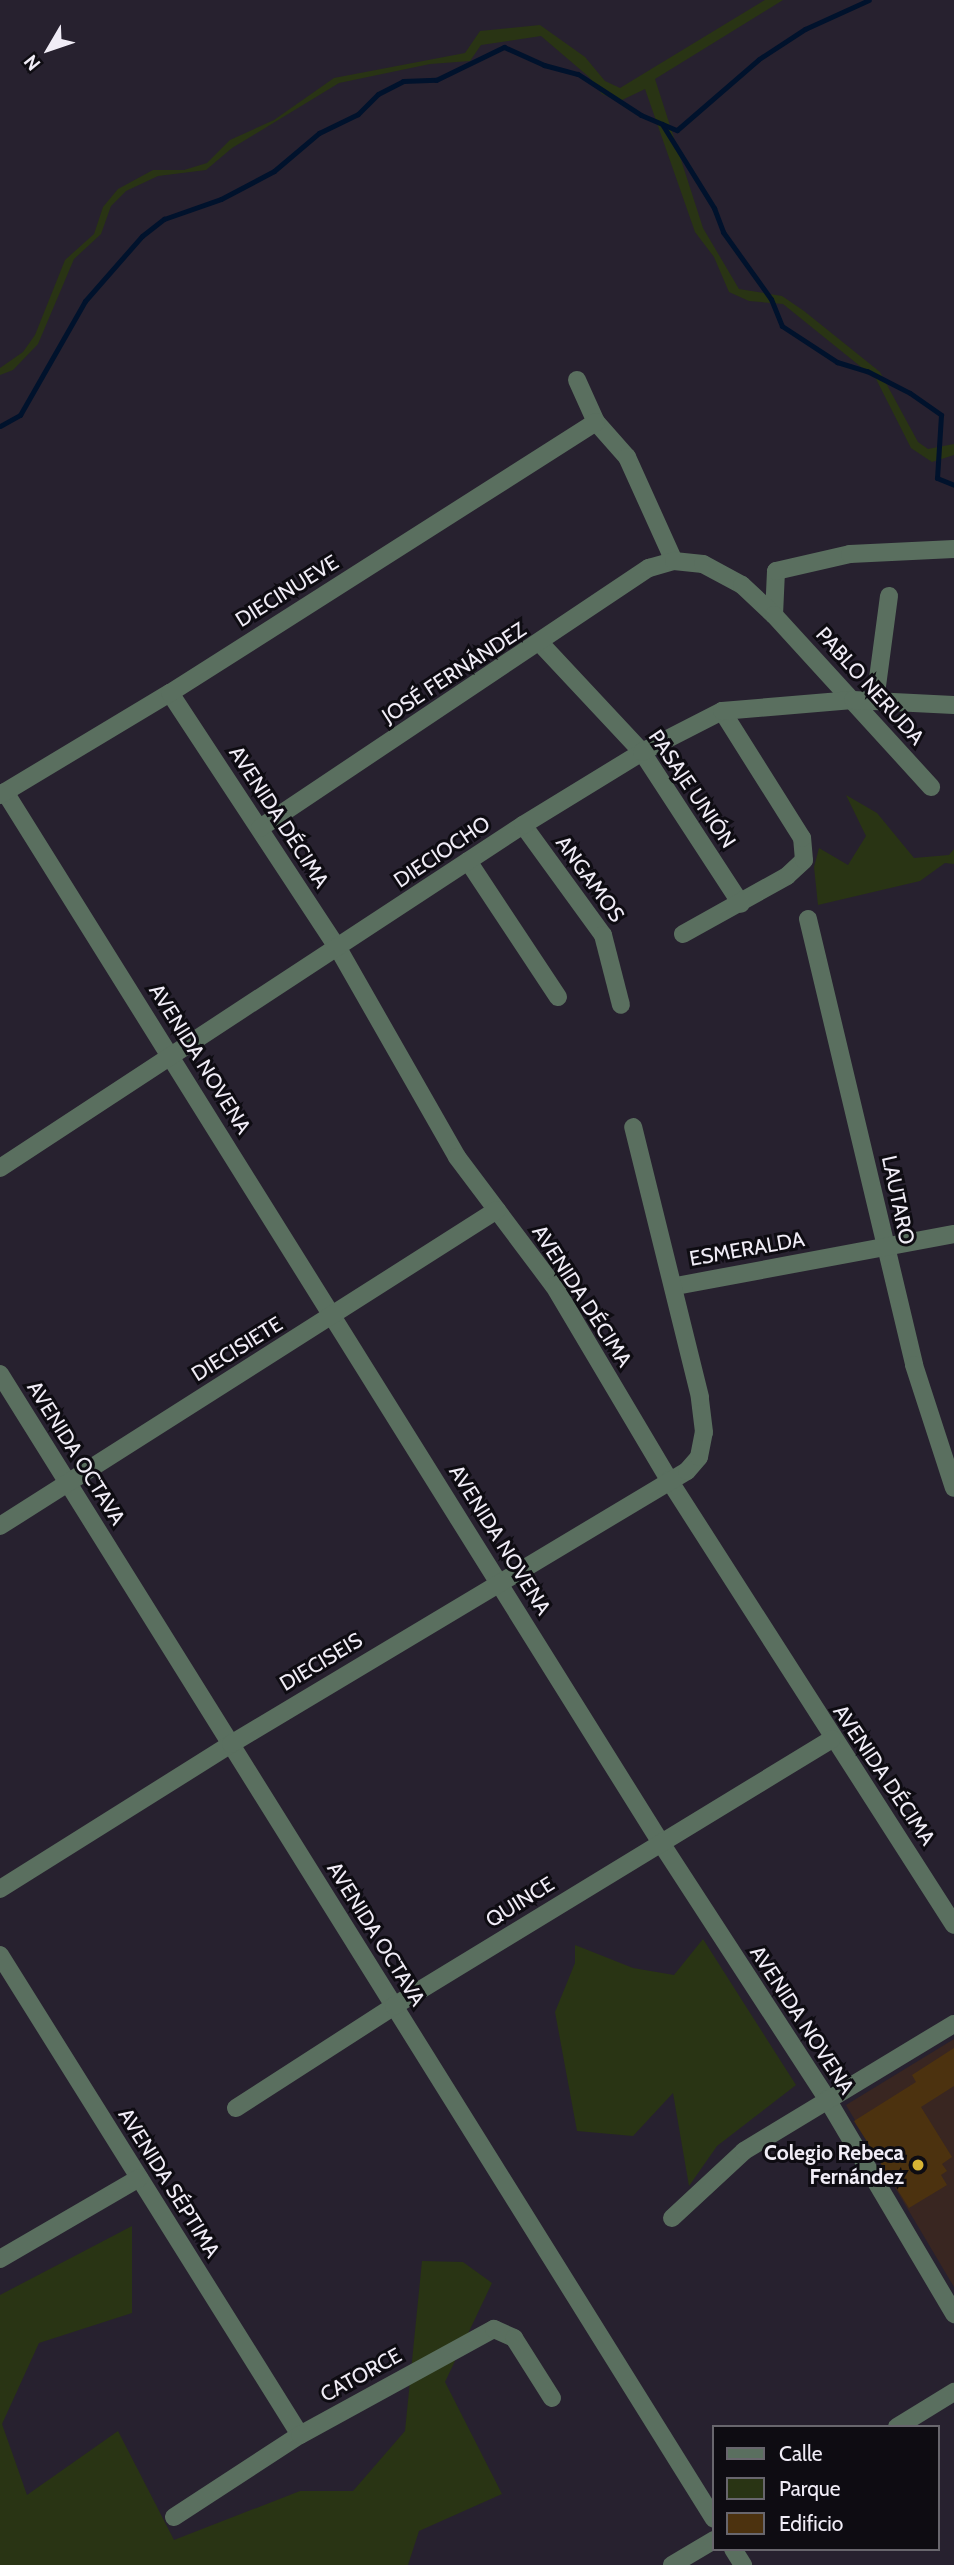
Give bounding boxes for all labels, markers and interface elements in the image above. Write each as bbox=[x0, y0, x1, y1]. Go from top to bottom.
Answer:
north arrow bbox=[14, 14, 84, 84]
text: N bbox=[19, 50, 45, 75]
street label: DIECINUEVE bbox=[231, 549, 343, 633]
street label: JOSÉ FERNÁNDEZ bbox=[377, 617, 531, 729]
street label: PABLO NERUDA bbox=[811, 622, 929, 750]
street label: PASAJE UNIÓN bbox=[643, 725, 741, 853]
street label: AVENIDA DÉCIMA bbox=[224, 741, 334, 893]
street label: DIECIOCHO bbox=[389, 811, 495, 893]
street label: ANGAMOS bbox=[550, 831, 630, 927]
street label: AVENIDA NOVENA bbox=[144, 979, 256, 1139]
street label: LAUTARO bbox=[876, 1153, 920, 1247]
street label: AVENIDA DÉCIMA bbox=[527, 1220, 637, 1372]
street label: ESMERALDA bbox=[687, 1226, 807, 1272]
street label: DIECISIETE bbox=[187, 1311, 287, 1387]
street label: AVENIDA OCTAVA bbox=[22, 1376, 130, 1530]
street label: AVENIDA NOVENA bbox=[444, 1460, 556, 1620]
street label: DIECISEIS bbox=[275, 1628, 367, 1696]
street label: AVENIDA DÉCIMA bbox=[828, 1700, 940, 1850]
street label: AVENIDA OCTAVA bbox=[322, 1857, 430, 2011]
street label: QUINCE bbox=[481, 1871, 559, 1933]
street label: AVENIDA NOVENA bbox=[745, 1941, 859, 2099]
street label: AVENIDA SÉPTIMA bbox=[113, 2104, 225, 2262]
place label: Colegio Rebeca Fernández bbox=[764, 2140, 904, 2190]
marker: Colegio Rebeca Fernández bbox=[910, 2157, 926, 2173]
street label: CATORCE bbox=[316, 2342, 406, 2408]
legend bbox=[712, 2425, 940, 2551]
text: Calle bbox=[779, 2441, 823, 2466]
text: Parque bbox=[779, 2476, 841, 2501]
text: Edificio bbox=[779, 2511, 843, 2536]

